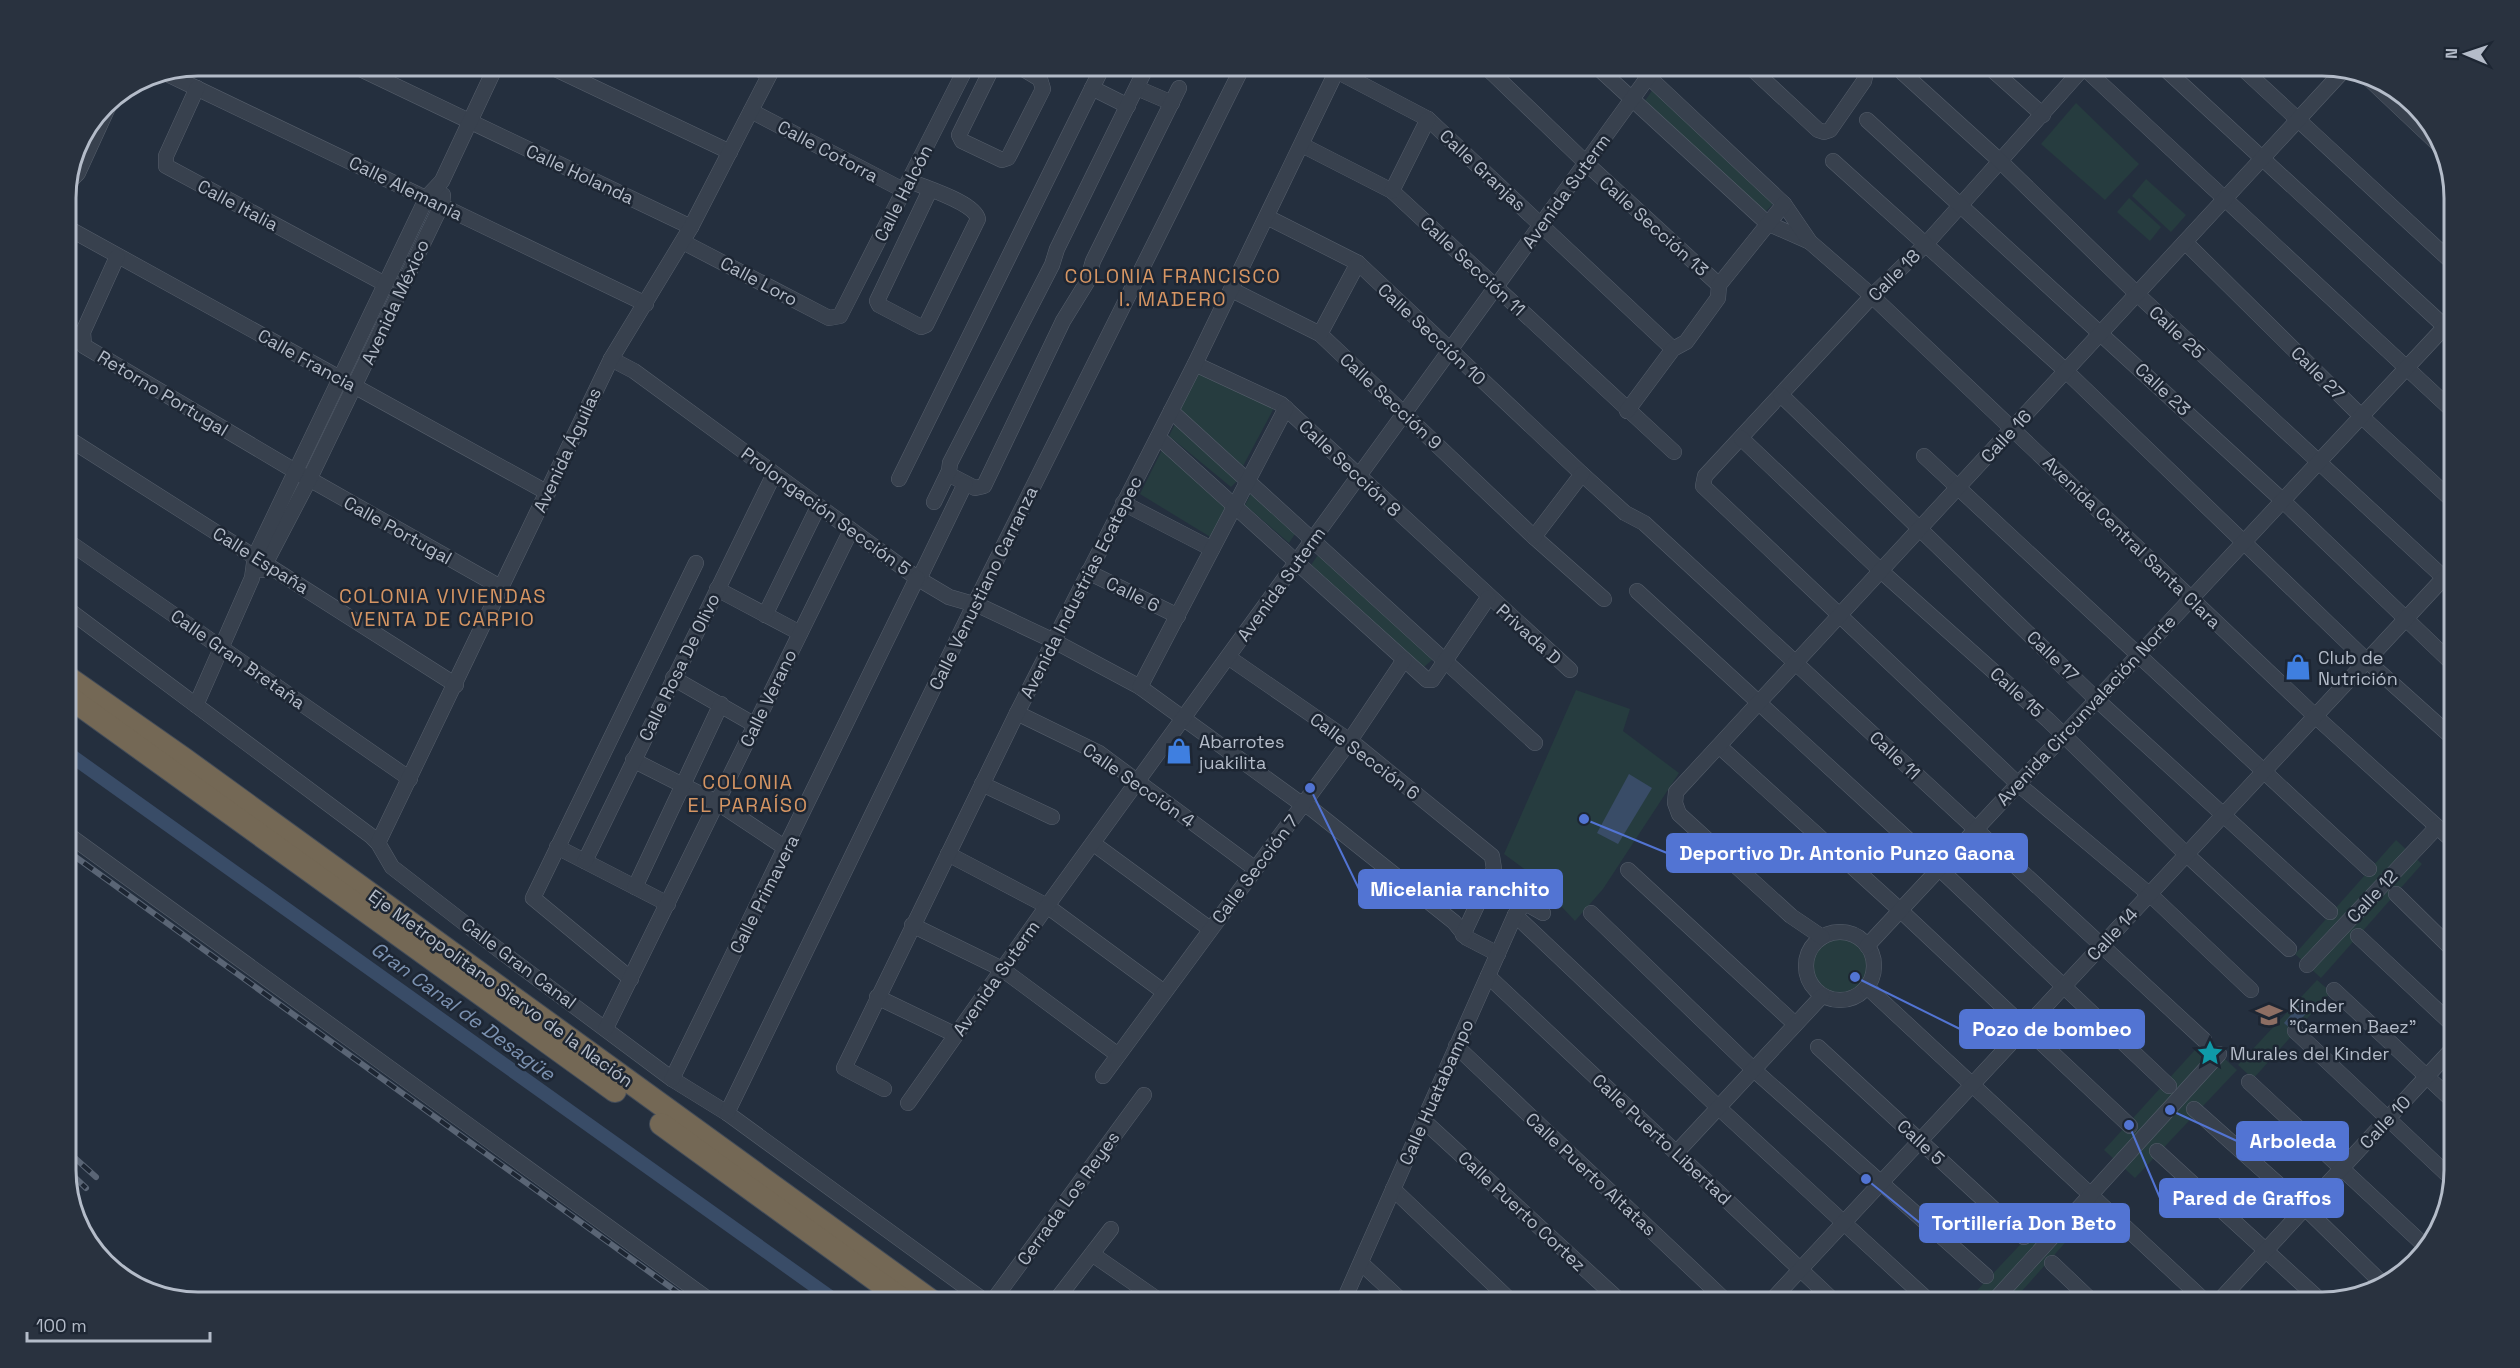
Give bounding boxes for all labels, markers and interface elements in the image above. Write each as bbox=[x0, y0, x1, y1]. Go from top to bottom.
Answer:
north arrow bbox=[2436, 24, 2496, 84]
text: N bbox=[2441, 48, 2462, 59]
street label: Calle Cotorra bbox=[774, 115, 882, 187]
street label: Calle Granjas bbox=[1435, 124, 1531, 216]
street label: Avenida Suterm bbox=[1517, 129, 1615, 253]
street label: Calle Holanda bbox=[522, 139, 638, 209]
street label: Calle Halcón bbox=[869, 141, 937, 245]
street label: Calle Alemania bbox=[345, 151, 467, 225]
street label: Calle Sección 13 bbox=[1595, 171, 1713, 281]
street label: Calle Italia bbox=[194, 174, 282, 236]
street label: Calle Sección 11 bbox=[1416, 211, 1530, 321]
street label: Avenida México bbox=[356, 236, 434, 368]
street label: Calle 18 bbox=[1863, 244, 1925, 306]
street label: Calle Loro bbox=[716, 251, 802, 311]
district label: COLONIA FRANCISCO I. MADERO bbox=[1065, 263, 1281, 312]
street label: Calle Sección 10 bbox=[1373, 278, 1491, 390]
street label: Calle 25 bbox=[2144, 301, 2210, 363]
street label: Calle Francia bbox=[254, 323, 360, 397]
street label: Calle 27 bbox=[2286, 341, 2350, 405]
street label: Retorno Portugal bbox=[93, 345, 233, 441]
street label: Calle Sección 9 bbox=[1335, 348, 1447, 454]
street label: Calle 23 bbox=[2130, 358, 2196, 420]
street label: Avenida Águilas bbox=[528, 384, 606, 516]
street label: Calle 16 bbox=[1976, 405, 2036, 467]
street label: Calle Sección 8 bbox=[1294, 415, 1406, 521]
street label: Prolongación Sección 5 bbox=[737, 442, 915, 580]
street label: Avenida Central Santa Clara bbox=[2038, 451, 2226, 633]
street label: Avenida Industrias Ecatepec bbox=[1015, 472, 1147, 702]
street label: Calle Venustiano Carranza bbox=[924, 482, 1042, 694]
street label: Calle Portugal bbox=[340, 491, 456, 569]
street label: Calle España bbox=[209, 521, 313, 599]
street label: Avenida Suterm bbox=[1232, 522, 1330, 646]
street label: Calle 6 bbox=[1102, 571, 1164, 617]
district label: COLONIA VIVIENDAS VENTA DE CARPIO bbox=[339, 583, 547, 632]
street label: Calle Rosa De Olivo bbox=[633, 589, 725, 745]
street label: Privada D bbox=[1492, 599, 1566, 669]
street label: Calle Gran Bretaña bbox=[166, 604, 310, 714]
street label: Avenida Circunvalación Norte bbox=[1991, 610, 2181, 810]
street label: Calle 17 bbox=[2022, 626, 2084, 686]
street label: Calle Verano bbox=[734, 645, 802, 751]
place label: Club de Nutrición bbox=[2318, 646, 2398, 690]
shop icon: Club de Nutrición bbox=[2283, 652, 2313, 682]
street label: Calle 15 bbox=[1985, 662, 2049, 722]
street label: Calle Sección 6 bbox=[1306, 707, 1424, 805]
street label: Calle 11 bbox=[1865, 726, 1925, 784]
place label: Abarrotes juakilita bbox=[1198, 730, 1284, 774]
shop icon: Abarrotes juakilita bbox=[1164, 736, 1194, 766]
street label: Calle Sección 4 bbox=[1078, 738, 1200, 832]
district label: COLONIA EL PARAÍSO bbox=[687, 769, 809, 818]
street label: Calle Sección 7 bbox=[1207, 810, 1303, 928]
street label: Calle Primavera bbox=[724, 831, 804, 957]
callout: Deportivo Dr. Antonio Punzo Gaona bbox=[1667, 834, 2027, 872]
text: Deportivo Dr. Antonio Punzo Gaona bbox=[1679, 840, 2015, 866]
street label: Calle 12 bbox=[2342, 865, 2402, 927]
callout: Micelania ranchito bbox=[1359, 870, 1562, 908]
text: Micelania ranchito bbox=[1370, 876, 1550, 902]
street label: Eje Metropolitano Siervo de la Nación bbox=[364, 884, 638, 1092]
street label: Calle 14 bbox=[2081, 902, 2143, 966]
street label: Calle Gran Canal bbox=[457, 912, 581, 1014]
street label: Avenida Suterm bbox=[948, 916, 1044, 1040]
water label: Gran Canal de Desagüe bbox=[366, 936, 561, 1087]
place label: Kinder "Carmen Baez" bbox=[2289, 994, 2416, 1038]
school or university icon: Kinder "Carmen Baez" bbox=[2254, 1000, 2284, 1030]
callout: Pozo de bombeo bbox=[1960, 1010, 2144, 1048]
street label: Calle Huatabampo bbox=[1393, 1015, 1479, 1169]
text: Pozo de bombeo bbox=[1972, 1016, 2132, 1042]
place icon: Murales del Kinder bbox=[2195, 1038, 2225, 1068]
place label: Murales del Kinder bbox=[2230, 1042, 2390, 1065]
street label: Calle Puerto Libertad bbox=[1588, 1068, 1736, 1210]
street label: Calle 10 bbox=[2354, 1090, 2416, 1154]
street label: Calle Puerto Altatas bbox=[1521, 1107, 1661, 1241]
street label: Calle 5 bbox=[1892, 1114, 1950, 1170]
callout: Arboleda bbox=[2237, 1122, 2348, 1160]
street label: Cerrada Los Reyes bbox=[1012, 1126, 1124, 1270]
text: Arboleda bbox=[2250, 1128, 2337, 1154]
street label: Calle Puerto Cortez bbox=[1453, 1146, 1591, 1276]
callout: Pared de Graffos bbox=[2160, 1179, 2343, 1217]
text: Pared de Graffos bbox=[2172, 1185, 2332, 1211]
callout: Tortillería Don Beto bbox=[1920, 1204, 2129, 1242]
text: Tortillería Don Beto bbox=[1932, 1210, 2117, 1236]
scale bar bbox=[27, 1305, 210, 1343]
text: 100 m bbox=[36, 1314, 87, 1337]

